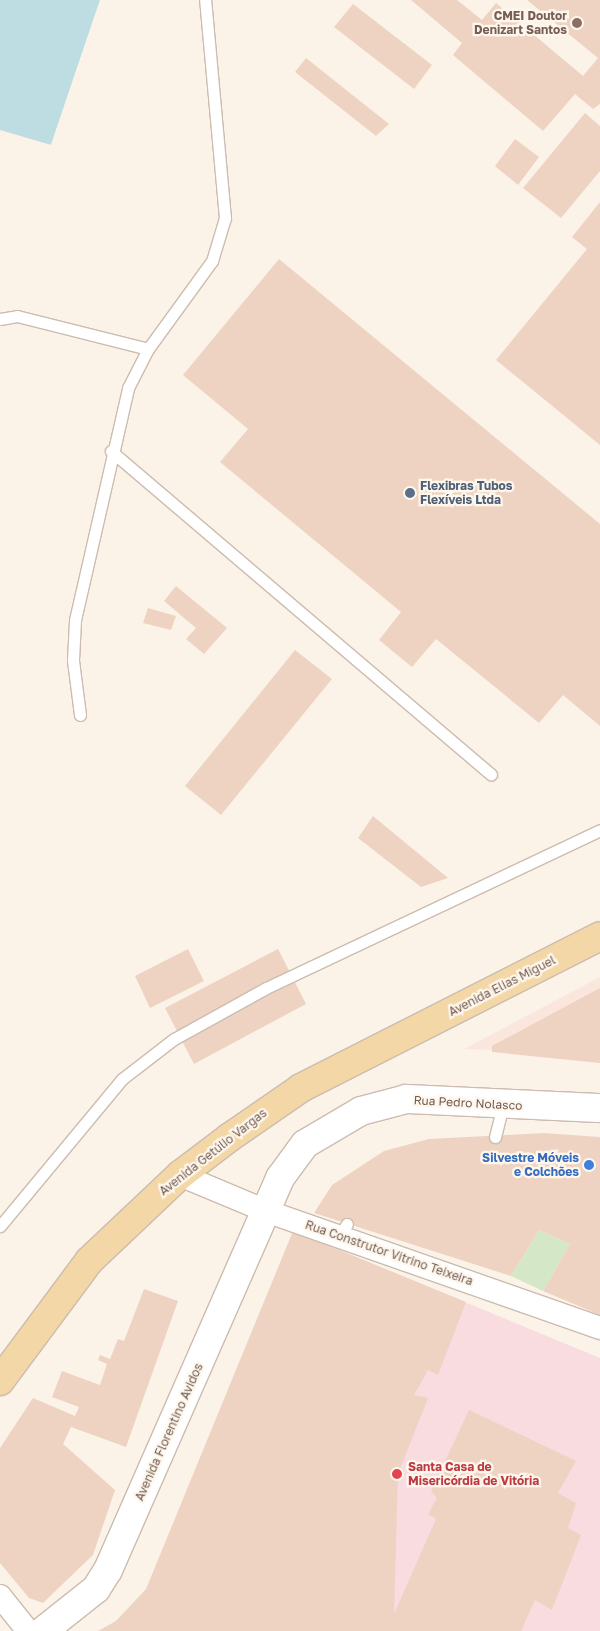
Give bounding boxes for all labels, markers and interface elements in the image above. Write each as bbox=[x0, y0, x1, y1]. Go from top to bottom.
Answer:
place label: CMEI Doutor Denizart Santos bbox=[474, 9, 567, 37]
marker: CMEI Doutor Denizart Santos bbox=[571, 17, 583, 29]
place label: Flexibras Tubos Flexíveis Ltda bbox=[420, 479, 513, 507]
marker: Flexibras Tubos Flexíveis Ltda bbox=[404, 487, 416, 499]
street label: Avenida Elias Miguel bbox=[446, 953, 558, 1019]
street label: Rua Pedro Nolasco bbox=[413, 1093, 523, 1113]
street label: Avenida Getúlio Vargas bbox=[156, 1106, 270, 1198]
place label: Silvestre Móveis e Colchões bbox=[482, 1151, 579, 1179]
marker: Silvestre Móveis e Colchões bbox=[583, 1159, 595, 1171]
street label: Rua Construtor Vitrino Teixeira bbox=[303, 1217, 475, 1289]
street label: Avenida Florentino Avidos bbox=[132, 1361, 206, 1503]
place label: Santa Casa de Misericórdia de Vitória bbox=[408, 1460, 539, 1488]
marker: Santa Casa de Misericórdia de Vitória bbox=[390, 1467, 404, 1481]

